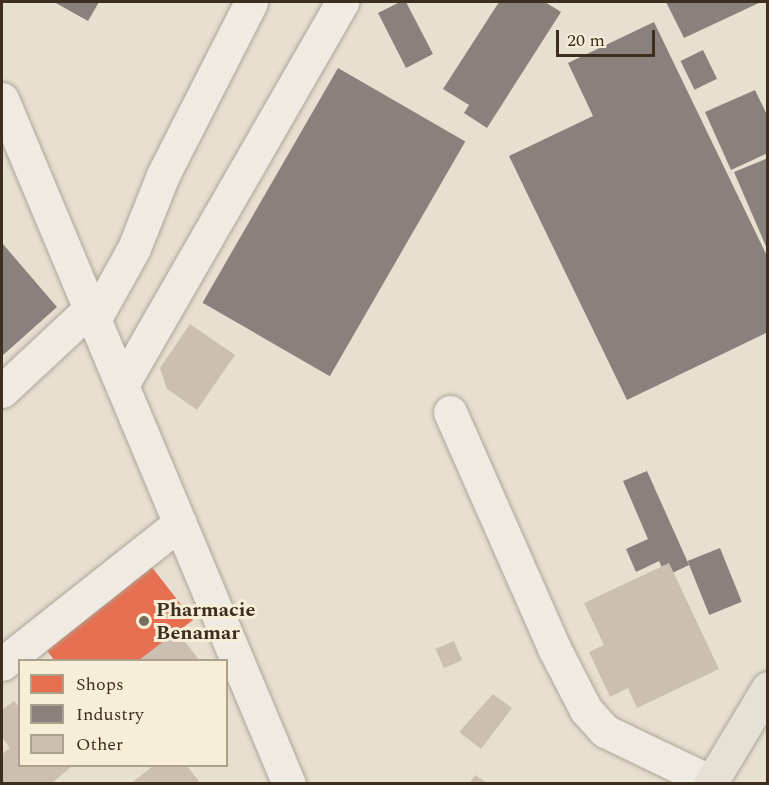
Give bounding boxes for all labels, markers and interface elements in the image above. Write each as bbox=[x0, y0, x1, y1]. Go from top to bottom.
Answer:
scale bar bbox=[559, 18, 658, 56]
text: 20 m bbox=[567, 27, 605, 54]
place label: Pharmacie Benamar bbox=[156, 598, 255, 645]
marker: Pharmacie Benamar bbox=[137, 614, 151, 628]
legend bbox=[18, 659, 228, 767]
text: Shops bbox=[76, 671, 124, 698]
text: Industry bbox=[76, 701, 144, 728]
text: Other bbox=[76, 731, 123, 758]

